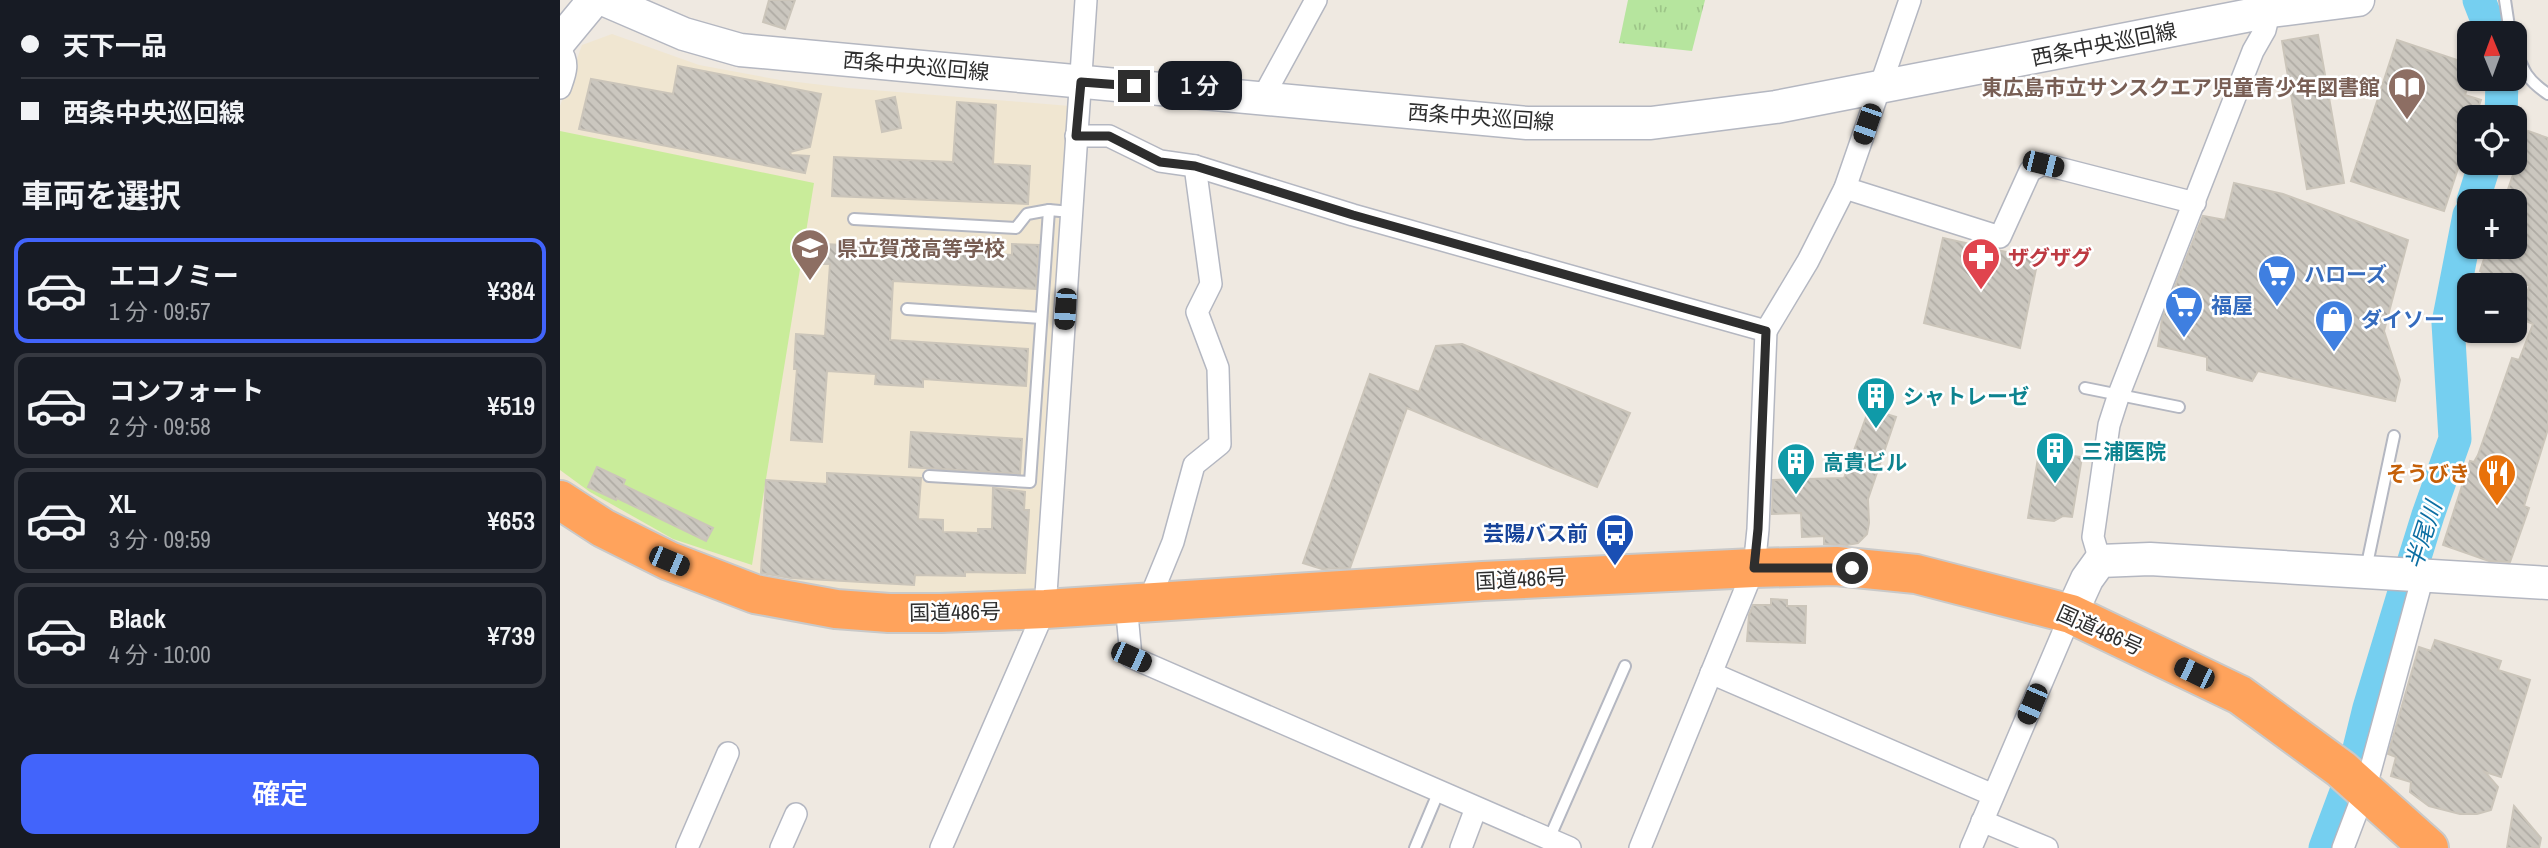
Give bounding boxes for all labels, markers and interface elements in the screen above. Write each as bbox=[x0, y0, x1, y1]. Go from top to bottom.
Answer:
street label: 西条中央巡回線 bbox=[2029, 16, 2179, 72]
north arrow bbox=[2457, 21, 2527, 91]
map controls bbox=[2457, 21, 2527, 343]
text: 天下一品 bbox=[63, 28, 167, 63]
street label: 西条中央巡回線 bbox=[842, 45, 990, 87]
callout: 1 分 bbox=[1158, 62, 1242, 110]
library icon: 東広島市立サンスクエア児童青少年図書館 bbox=[2386, 66, 2428, 121]
route end bbox=[1118, 70, 1150, 102]
text: 1 分 bbox=[1181, 70, 1219, 101]
place label: 東広島市立サンスクエア児童青少年図書館 bbox=[1981, 73, 2380, 102]
text: 西条中央巡回線 bbox=[63, 95, 245, 130]
street label: 西条中央巡回線 bbox=[1407, 97, 1555, 137]
car bbox=[1851, 101, 1884, 147]
button: locate bbox=[2457, 105, 2527, 175]
car bbox=[2021, 149, 2066, 179]
text: 車両を選択 bbox=[21, 174, 181, 217]
button: + bbox=[2457, 189, 2527, 259]
school or university icon: 県立賀茂高等学校 bbox=[789, 227, 831, 282]
place label: 県立賀茂高等学校 bbox=[837, 234, 1005, 263]
pharmacy icon: ザグザグ bbox=[1960, 236, 2002, 291]
place label: ザグザグ bbox=[2008, 243, 2092, 272]
supermarket icon: ハローズ bbox=[2256, 253, 2298, 308]
text: エコノミー bbox=[109, 258, 239, 293]
icon: car bbox=[25, 259, 88, 322]
place label: ハローズ bbox=[2304, 260, 2387, 289]
text: ¥384 bbox=[488, 273, 535, 308]
button: − bbox=[2457, 273, 2527, 343]
supermarket icon: 福屋 bbox=[2163, 284, 2205, 339]
car bbox=[1054, 287, 1077, 331]
place label: 福屋 bbox=[2211, 291, 2253, 320]
text: 1 分 · 09:57 bbox=[109, 296, 211, 327]
shop icon: ダイソー bbox=[2313, 298, 2355, 353]
place label: ダイソー bbox=[2361, 305, 2445, 334]
text: コンフォート bbox=[109, 373, 264, 408]
icon: car bbox=[25, 374, 88, 437]
building icon: シャトレーゼ bbox=[1855, 375, 1897, 430]
place label: シャトレーゼ bbox=[1903, 382, 2029, 411]
text: ¥519 bbox=[488, 388, 535, 423]
text: 2 分 · 09:58 bbox=[109, 411, 211, 442]
building icon: 三浦医院 bbox=[2034, 430, 2076, 485]
place label: 三浦医院 bbox=[2082, 437, 2166, 466]
building icon: 高貴ビル bbox=[1775, 441, 1817, 496]
place label: 高貴ビル bbox=[1823, 448, 1907, 477]
restaurant icon: そうびき bbox=[2476, 452, 2518, 507]
place label: そうびき bbox=[2386, 459, 2470, 488]
text: XL bbox=[109, 486, 136, 521]
icon: car bbox=[25, 489, 88, 552]
water label: 半尾川 bbox=[2398, 495, 2449, 573]
text: ¥653 bbox=[488, 503, 535, 538]
bus stop icon: 芸陽バス前 bbox=[1594, 512, 1636, 567]
place label: 芸陽バス前 bbox=[1483, 519, 1588, 548]
text: 3 分 · 09:59 bbox=[109, 524, 211, 555]
car bbox=[646, 543, 693, 579]
route start bbox=[1836, 552, 1868, 584]
street label: 国道486号 bbox=[1474, 562, 1568, 596]
street label: 国道486号 bbox=[909, 597, 1001, 627]
street label: 国道486号 bbox=[2052, 598, 2148, 662]
text: Black bbox=[109, 601, 166, 636]
icon: car bbox=[25, 604, 88, 667]
text: ¥739 bbox=[488, 618, 535, 653]
text: 4 分 · 10:00 bbox=[109, 639, 211, 670]
car bbox=[1108, 639, 1155, 675]
car bbox=[2171, 654, 2218, 692]
car bbox=[2015, 681, 2050, 727]
button: 確定 bbox=[21, 754, 539, 834]

